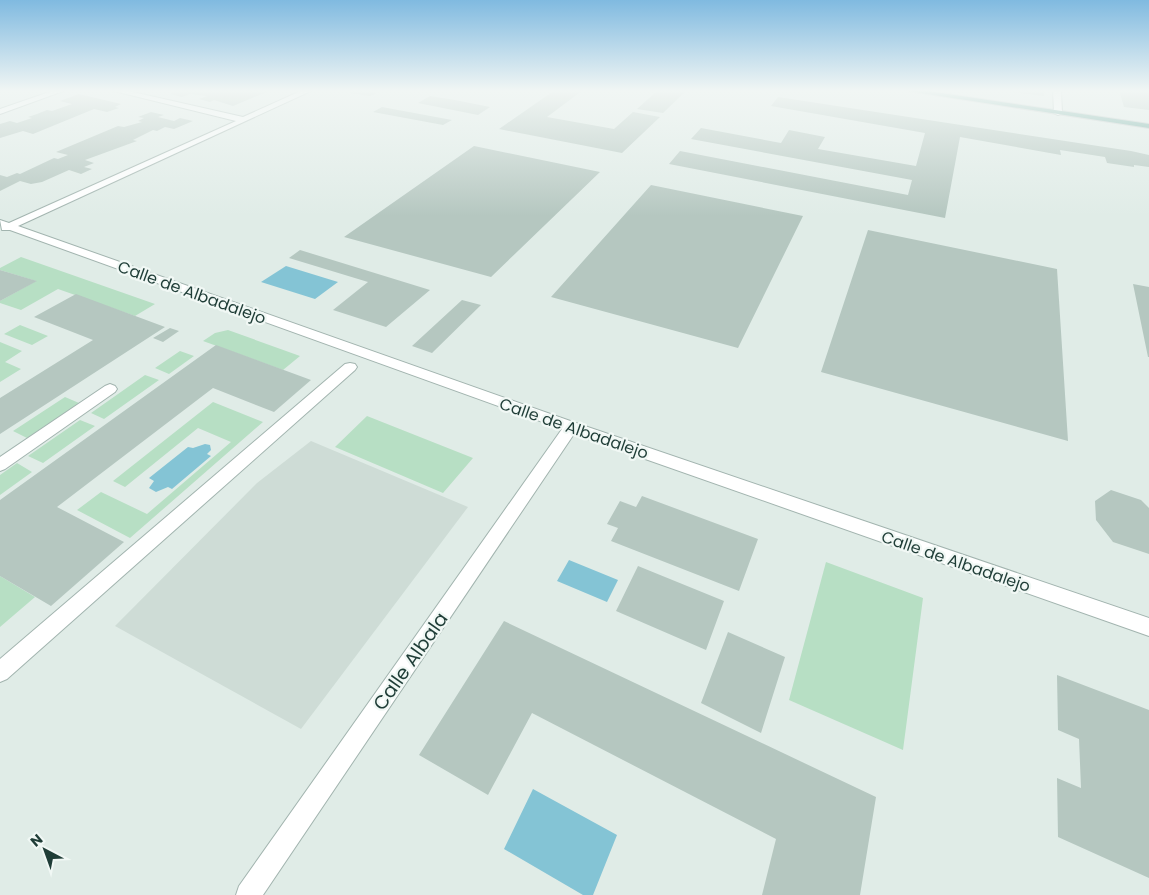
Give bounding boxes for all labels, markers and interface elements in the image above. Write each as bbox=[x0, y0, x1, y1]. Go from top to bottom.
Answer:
street label: Calle de Albadalejo bbox=[114, 255, 269, 330]
street label: Calle de Albadalejo bbox=[496, 392, 651, 465]
street label: Calle de Albadalejo bbox=[878, 525, 1033, 598]
street label: Calle Albala bbox=[367, 607, 454, 716]
north arrow bbox=[20, 825, 70, 875]
text: N bbox=[26, 829, 47, 851]

